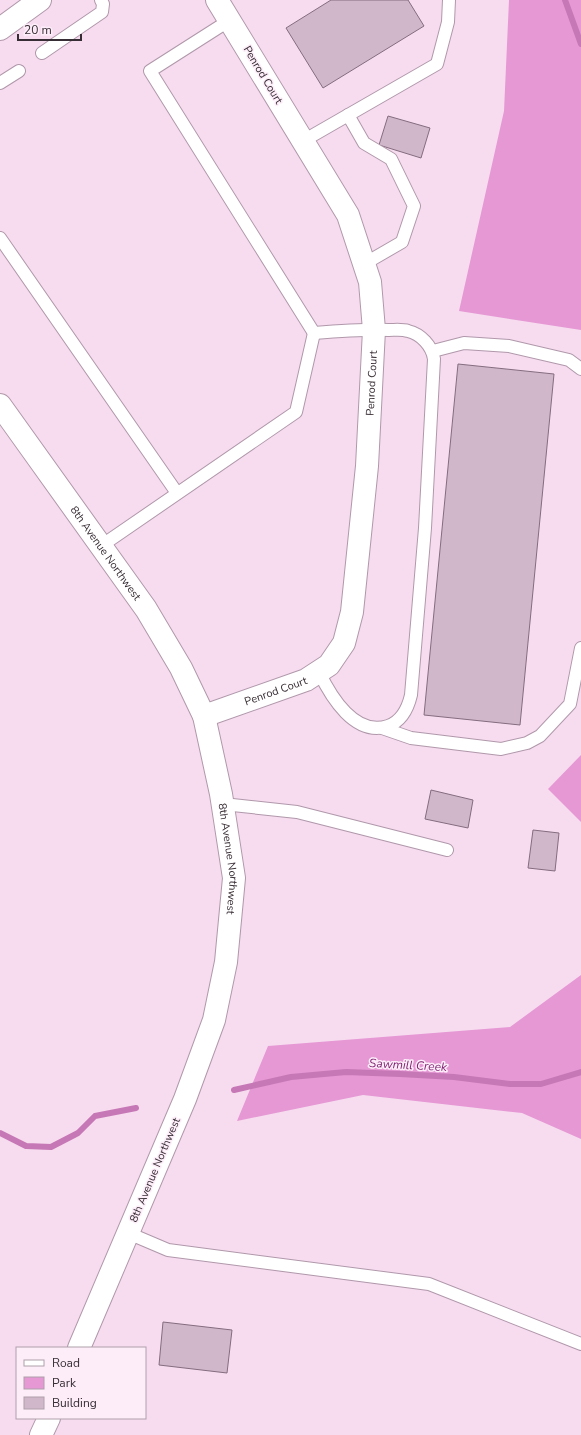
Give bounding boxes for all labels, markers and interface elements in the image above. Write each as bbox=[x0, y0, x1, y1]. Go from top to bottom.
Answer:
scale bar bbox=[18, 16, 81, 42]
text: 20 m bbox=[24, 22, 52, 38]
street label: Penrod Court bbox=[240, 43, 286, 107]
street label: Penrod Court bbox=[362, 350, 380, 416]
street label: 8th Avenue Northwest bbox=[67, 503, 145, 603]
street label: Penrod Court bbox=[242, 673, 309, 709]
street label: 8th Avenue Northwest bbox=[215, 802, 242, 915]
water label: Sawmill Creek bbox=[369, 1055, 448, 1075]
street label: 8th Avenue Northwest bbox=[126, 1115, 184, 1225]
legend bbox=[16, 1347, 146, 1419]
text: Road bbox=[52, 1355, 80, 1371]
text: Park bbox=[52, 1375, 77, 1391]
text: Building bbox=[52, 1395, 97, 1411]

